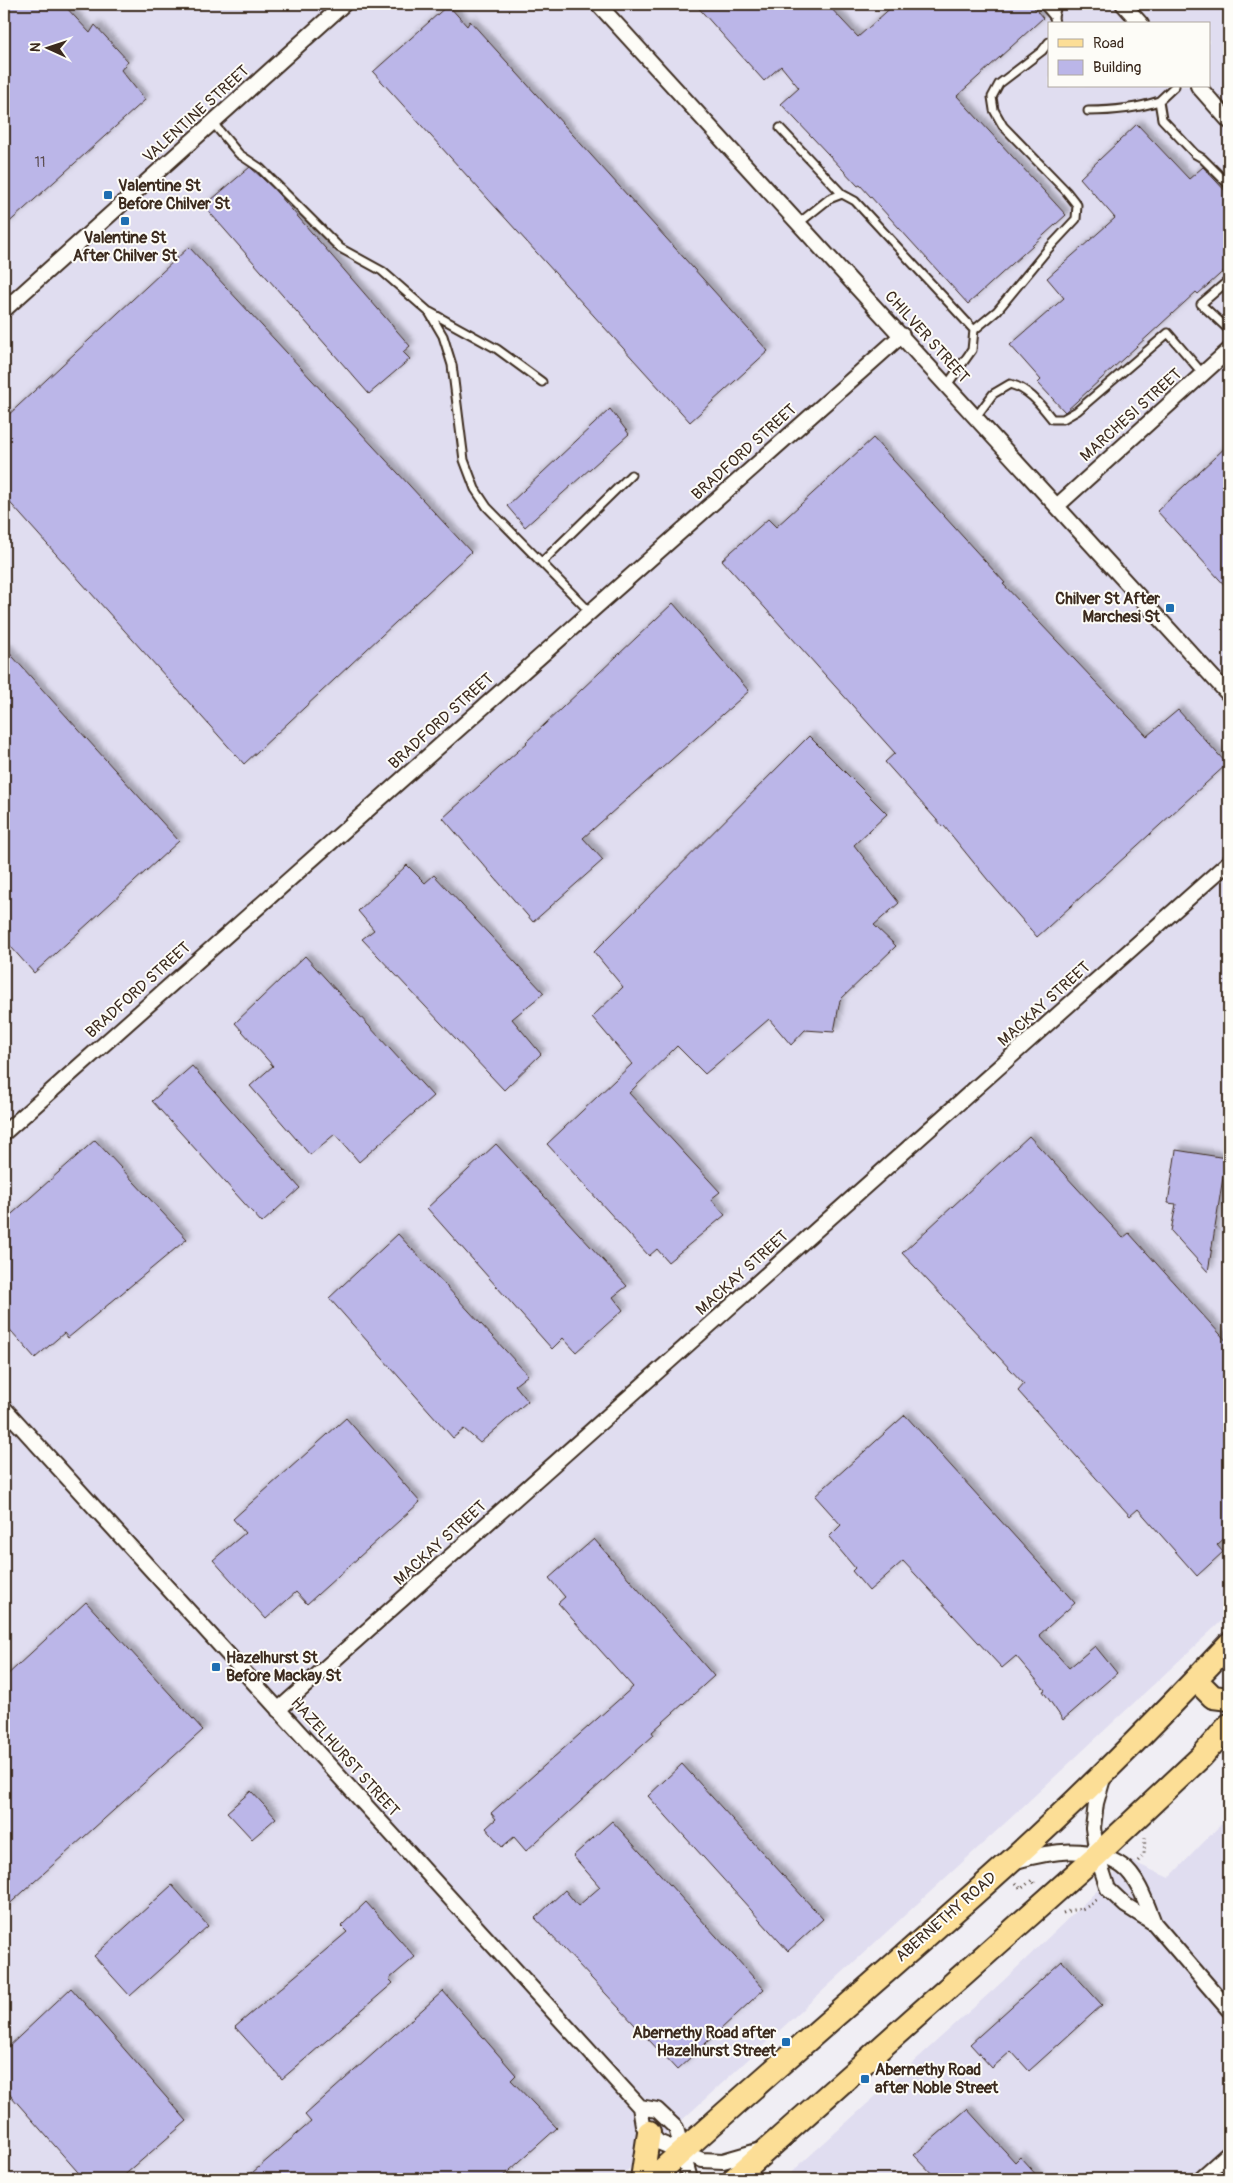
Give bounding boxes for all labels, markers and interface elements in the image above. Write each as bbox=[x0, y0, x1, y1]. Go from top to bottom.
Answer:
north arrow bbox=[22, 22, 72, 72]
legend bbox=[1048, 22, 1210, 88]
text: Road bbox=[1093, 34, 1124, 53]
text: N bbox=[27, 42, 44, 53]
text: Building bbox=[1093, 58, 1141, 77]
street label: VALENTINE STREET bbox=[139, 61, 253, 167]
house number: 11 bbox=[35, 154, 45, 171]
place label: Valentine St Before Chilver St bbox=[118, 176, 231, 214]
marker: Valentine St Before Chilver St bbox=[102, 189, 114, 201]
marker: Valentine St After Chilver St bbox=[119, 215, 131, 227]
place label: Valentine St After Chilver St bbox=[73, 228, 178, 266]
street label: CHILVER STREET bbox=[880, 287, 974, 387]
street label: MARCHESI STREET bbox=[1076, 364, 1186, 466]
street label: BRADFORD STREET bbox=[687, 400, 801, 504]
place label: Chilver St After Marchesi St bbox=[1055, 589, 1161, 627]
marker: Chilver St After Marchesi St bbox=[1164, 602, 1176, 614]
street label: BRADFORD STREET bbox=[384, 669, 498, 773]
street label: BRADFORD STREET bbox=[81, 938, 195, 1042]
street label: MACKAY STREET bbox=[994, 957, 1094, 1051]
street label: MACKAY STREET bbox=[692, 1226, 792, 1320]
street label: MACKAY STREET bbox=[390, 1496, 490, 1590]
place label: Hazelhurst St Before Mackay St bbox=[226, 1648, 342, 1686]
marker: Hazelhurst St Before Mackay St bbox=[210, 1661, 222, 1673]
street label: HAZELHURST STREET bbox=[286, 1693, 404, 1821]
street label: ABERNETHY ROAD bbox=[891, 1868, 1001, 1966]
place label: Abernethy Road after Hazelhurst Street bbox=[632, 2023, 777, 2061]
marker: Abernethy Road after Hazelhurst Street bbox=[780, 2036, 792, 2048]
place label: Abernethy Road after Noble Street bbox=[875, 2060, 999, 2098]
marker: Abernethy Road after Noble Street bbox=[859, 2073, 871, 2085]

